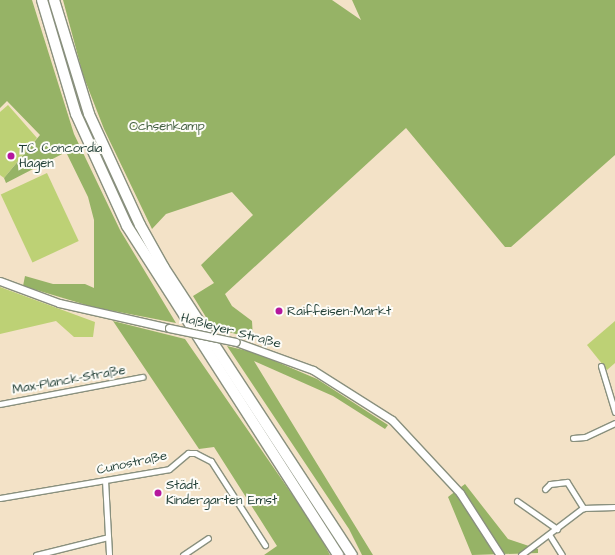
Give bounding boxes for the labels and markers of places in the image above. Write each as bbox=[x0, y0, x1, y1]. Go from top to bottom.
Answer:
place label: TC Concordia Hagen bbox=[19, 141, 102, 172]
marker: TC Concordia Hagen bbox=[6, 151, 16, 161]
place label: Raiffeisen-Markt bbox=[287, 303, 391, 319]
marker: Raiffeisen-Markt bbox=[274, 306, 284, 316]
place label: Städt. Kindergarten Emst bbox=[166, 478, 277, 509]
marker: Städt. Kindergarten Emst bbox=[153, 488, 163, 498]

